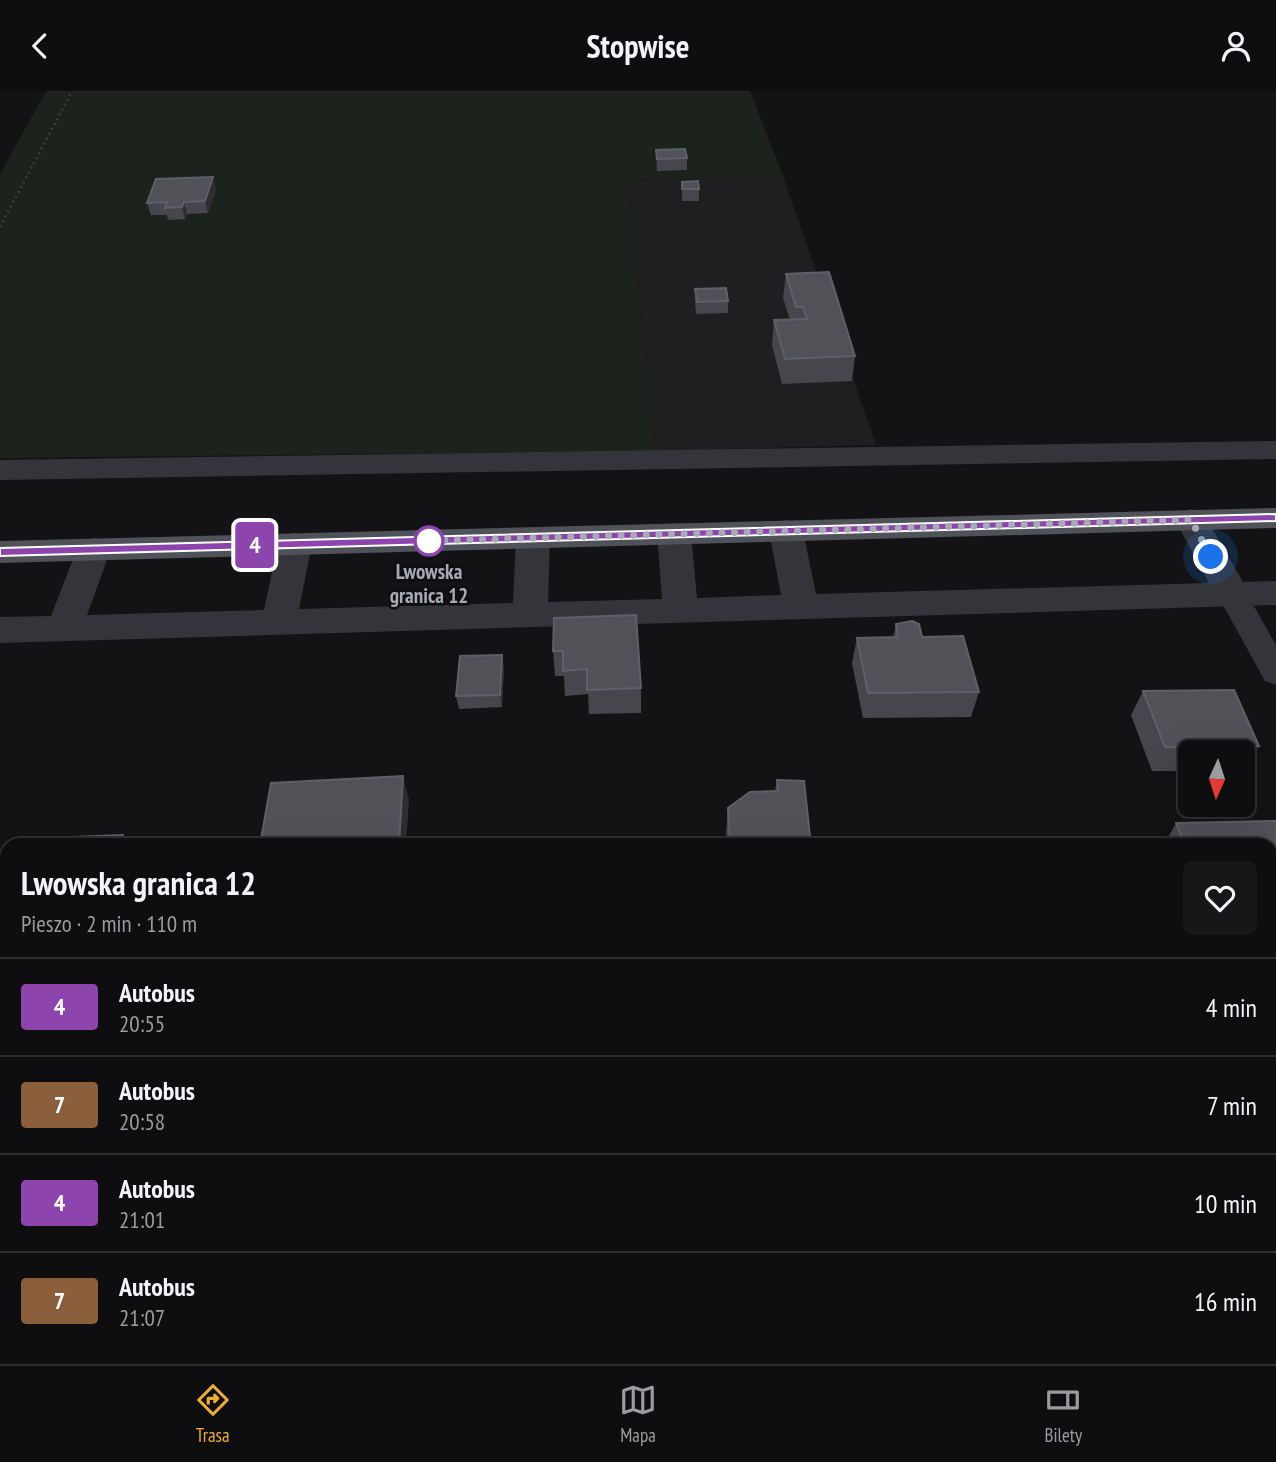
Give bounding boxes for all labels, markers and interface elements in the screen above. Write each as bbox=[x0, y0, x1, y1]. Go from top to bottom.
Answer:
text: Stopwise bbox=[587, 25, 689, 67]
icon: back bbox=[21, 27, 59, 65]
icon: person bbox=[1217, 27, 1255, 65]
line badge: 4 bbox=[232, 522, 278, 568]
marker: Lwowska granica 12 bbox=[414, 526, 444, 556]
text: 4 bbox=[249, 529, 261, 560]
your location bbox=[1193, 539, 1228, 574]
place label: Lwowska granica 12 bbox=[390, 558, 468, 609]
north arrow bbox=[1178, 740, 1255, 817]
map controls bbox=[1178, 740, 1255, 817]
text: Lwowska granica 12 bbox=[21, 861, 256, 904]
button: heart bbox=[1183, 861, 1257, 935]
text: Pieszo · 2 min · 110 m bbox=[21, 909, 197, 938]
text: Autobus bbox=[119, 976, 195, 1009]
text: 4 bbox=[54, 991, 65, 1022]
text: 4 min bbox=[1206, 991, 1257, 1024]
text: 20:55 bbox=[119, 1009, 165, 1038]
text: Autobus bbox=[119, 1074, 195, 1107]
text: 7 bbox=[54, 1089, 65, 1120]
text: 7 min bbox=[1207, 1089, 1257, 1122]
text: 20:58 bbox=[119, 1107, 165, 1136]
text: Autobus bbox=[119, 1172, 195, 1205]
text: 4 bbox=[54, 1187, 65, 1218]
text: 10 min bbox=[1194, 1187, 1257, 1220]
text: 21:01 bbox=[119, 1205, 165, 1234]
text: Autobus bbox=[119, 1270, 195, 1303]
text: 7 bbox=[54, 1285, 65, 1316]
text: 16 min bbox=[1194, 1285, 1257, 1318]
text: 21:07 bbox=[119, 1303, 165, 1332]
tab: Trasa bbox=[194, 1381, 232, 1447]
tab: Mapa bbox=[619, 1381, 657, 1447]
tab: Bilety bbox=[1044, 1381, 1082, 1447]

